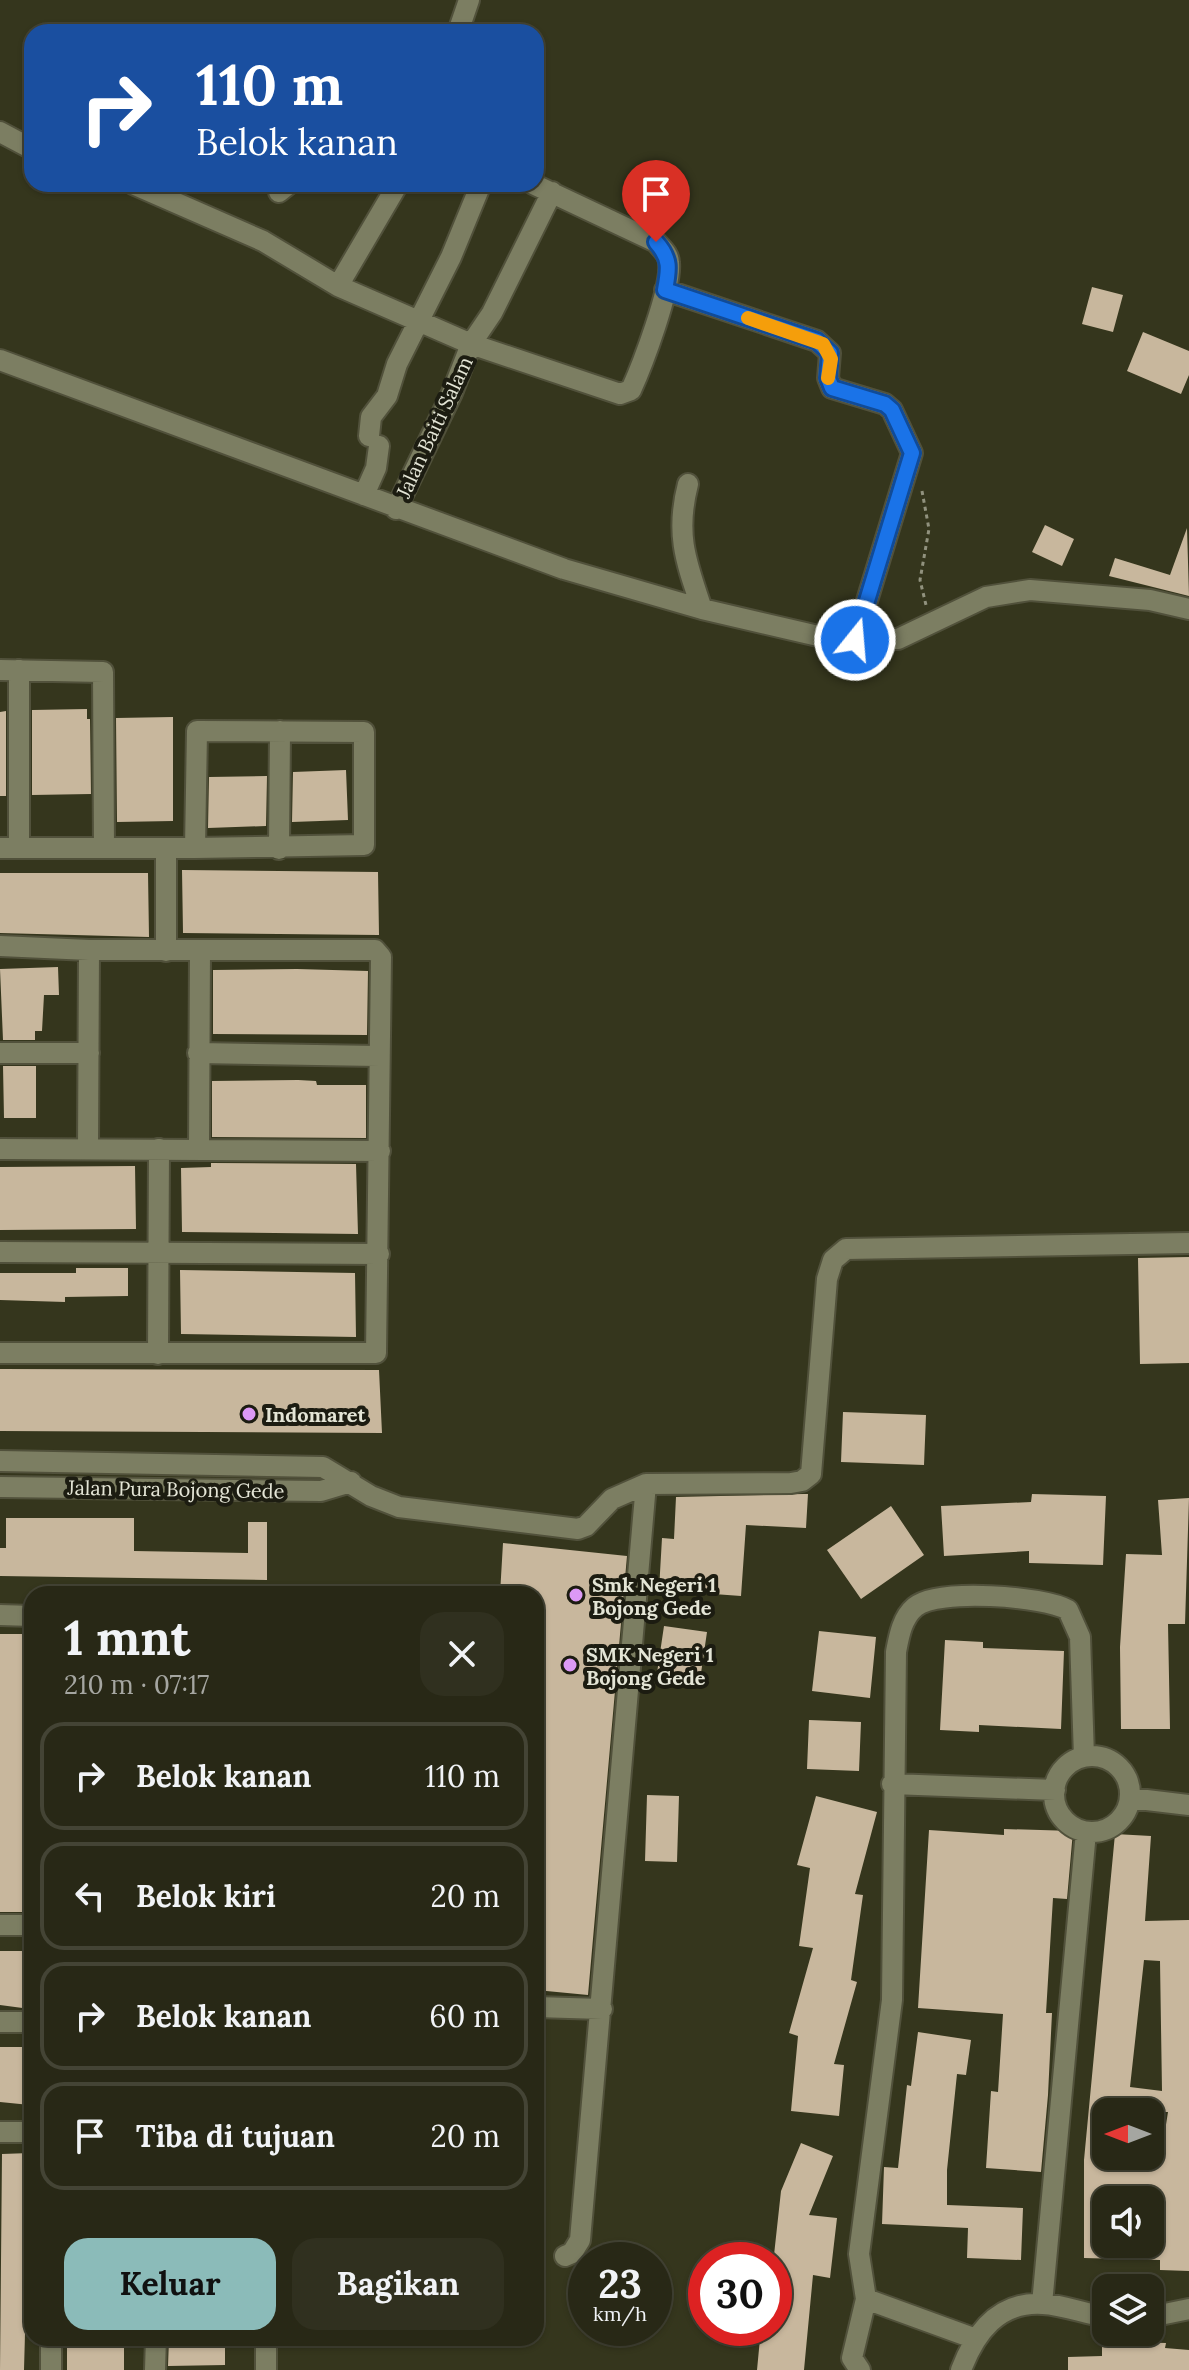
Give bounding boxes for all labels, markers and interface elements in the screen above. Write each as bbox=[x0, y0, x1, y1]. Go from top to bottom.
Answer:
text: 110 m bbox=[196, 49, 343, 120]
icon: right bbox=[64, 56, 168, 160]
text: Belok kanan bbox=[196, 119, 398, 165]
pin bbox=[622, 160, 690, 242]
icon: arrive bbox=[634, 172, 678, 216]
street label: Jalan Baiti Salam bbox=[390, 352, 478, 503]
position arrow bbox=[813, 598, 897, 682]
place label: Indomaret bbox=[265, 1402, 367, 1427]
marker: Indomaret bbox=[240, 1405, 258, 1423]
street label: Jalan Pura Bojong Gede bbox=[66, 1475, 285, 1503]
place label: Smk Negeri 1 Bojong Gede bbox=[592, 1572, 716, 1620]
marker: Smk Negeri 1 Bojong Gede bbox=[567, 1586, 585, 1604]
text: 1 mnt bbox=[64, 1607, 190, 1668]
button: close bbox=[420, 1612, 504, 1696]
place label: SMK Negeri 1 Bojong Gede bbox=[586, 1642, 714, 1690]
marker: SMK Negeri 1 Bojong Gede bbox=[561, 1656, 579, 1674]
text: 210 m · 07:17 bbox=[64, 1668, 209, 1701]
icon: right bbox=[68, 1754, 112, 1798]
text: Belok kanan bbox=[136, 1757, 311, 1795]
text: 110 m bbox=[425, 1757, 500, 1795]
icon: left bbox=[68, 1874, 112, 1918]
text: Belok kiri bbox=[136, 1877, 276, 1915]
text: 20 m bbox=[431, 1877, 500, 1915]
icon: right bbox=[68, 1994, 112, 2038]
text: Belok kanan bbox=[136, 1997, 311, 2035]
text: 60 m bbox=[429, 1997, 500, 2035]
north arrow bbox=[1092, 2098, 1164, 2170]
map controls bbox=[1092, 2098, 1164, 2346]
icon: arrive bbox=[68, 2114, 112, 2158]
text: Tiba di tujuan bbox=[136, 2117, 335, 2155]
text: 20 m bbox=[431, 2117, 500, 2155]
button: sound bbox=[1092, 2186, 1164, 2258]
button: Keluar bbox=[64, 2238, 276, 2330]
button: Bagikan bbox=[292, 2238, 504, 2330]
speed limit sign: 30 bbox=[688, 2242, 792, 2346]
text: 23 bbox=[598, 2258, 642, 2309]
button: layers bbox=[1092, 2274, 1164, 2346]
text: km/h bbox=[593, 2301, 647, 2326]

